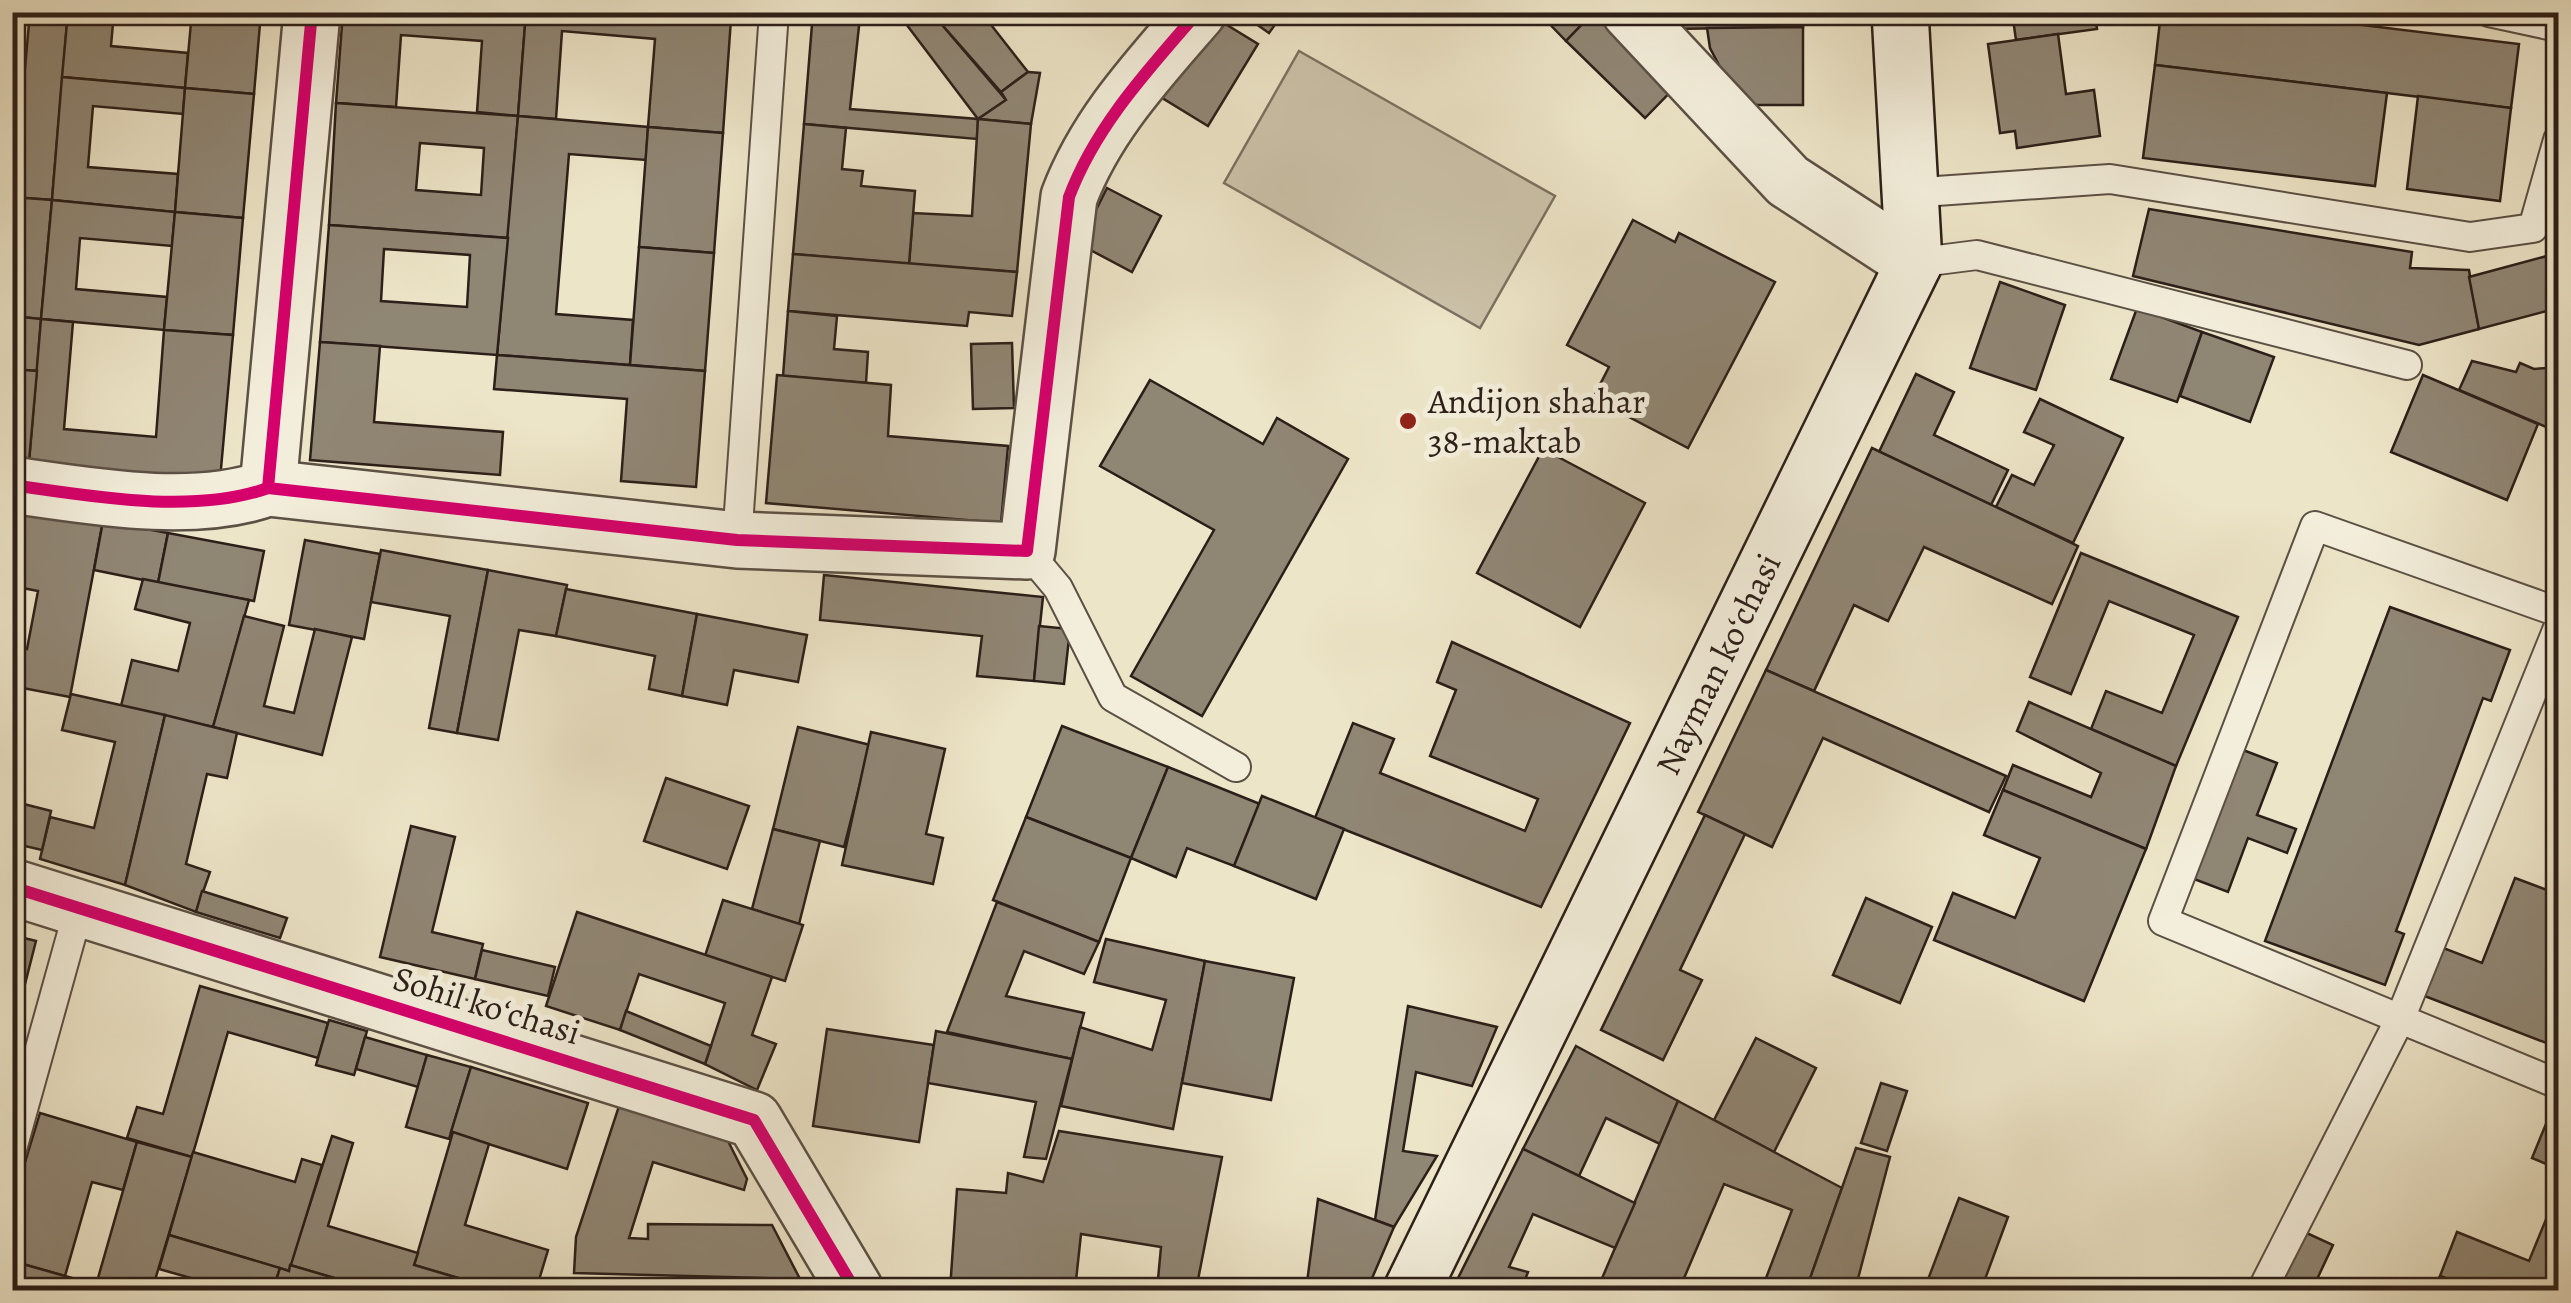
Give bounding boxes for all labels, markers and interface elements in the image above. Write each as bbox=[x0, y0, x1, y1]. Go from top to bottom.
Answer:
place label: Andijon shahar 38-maktab bbox=[1427, 377, 1645, 465]
marker: Andijon shahar 38-maktab bbox=[1397, 410, 1419, 432]
street label: Nayman koʻchasi bbox=[1644, 545, 1792, 783]
street label: Sohil koʻchasi bbox=[388, 954, 586, 1056]

